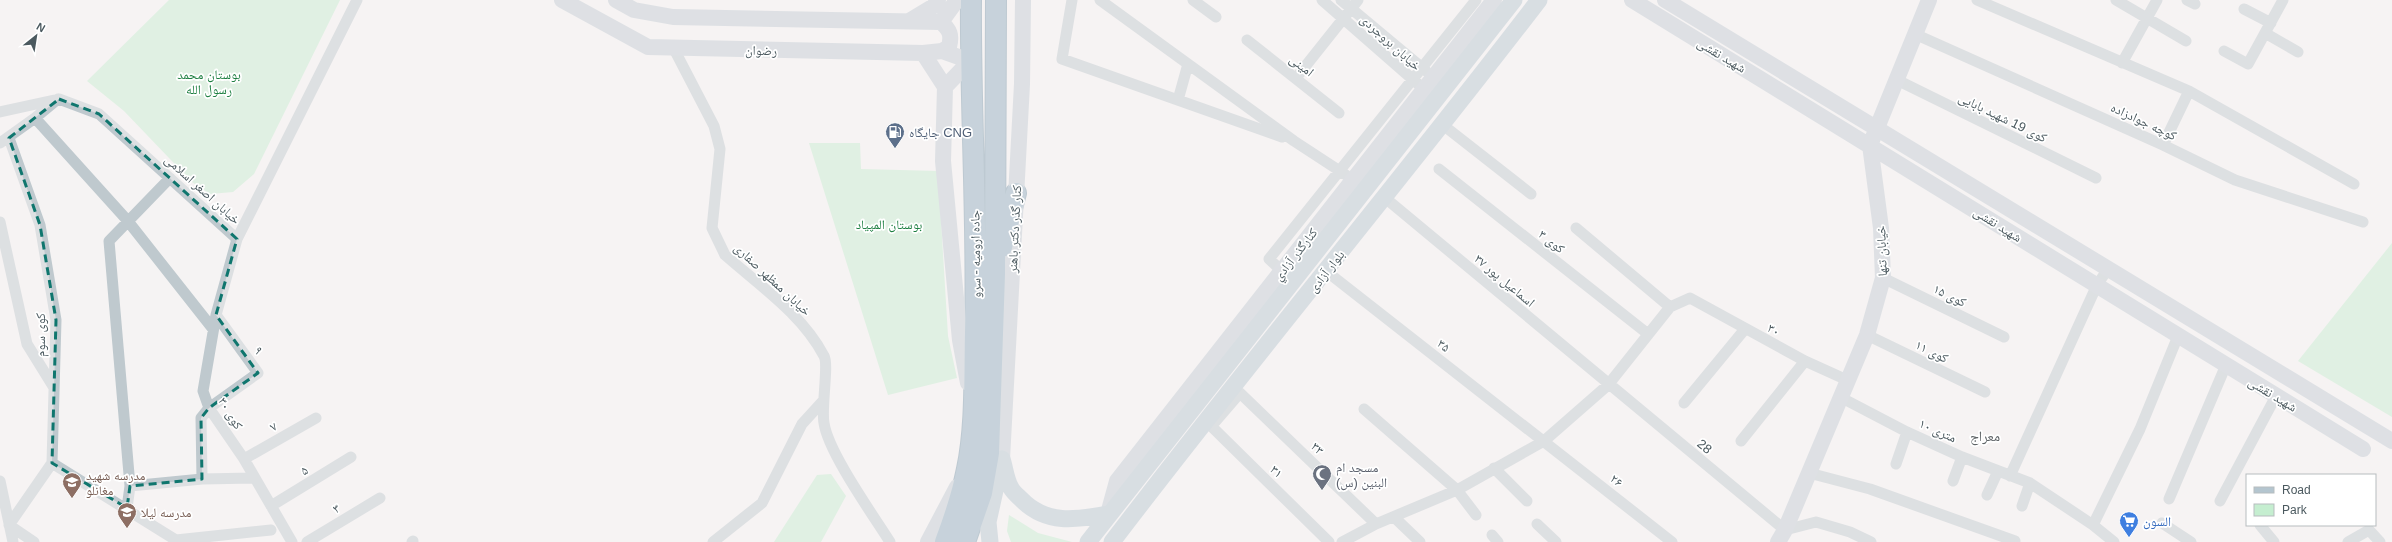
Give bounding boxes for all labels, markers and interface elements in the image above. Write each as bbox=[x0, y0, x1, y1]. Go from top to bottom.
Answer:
street label: خیابان بروجردی bbox=[1357, 11, 1424, 74]
north arrow bbox=[16, 16, 56, 56]
text: N bbox=[35, 20, 47, 35]
street label: شهید نقشی bbox=[1694, 35, 1749, 77]
street label: رضوان bbox=[745, 43, 777, 59]
street label: امینی bbox=[1286, 51, 1317, 80]
park label: بوستان محمد رسول الله bbox=[177, 67, 241, 98]
street label: کوی 19 شهید بابایی bbox=[1956, 90, 2050, 146]
street label: کوچه جوادزاده bbox=[2108, 100, 2180, 144]
fuel station icon: جایگاه CNG bbox=[884, 121, 906, 149]
place label: جایگاه CNG bbox=[909, 125, 972, 140]
street label: خیابان اصغر اسلامی bbox=[161, 152, 243, 228]
street label: کنار گذر دکتر باهنر bbox=[1005, 184, 1025, 274]
street label: شهید نقشی bbox=[1970, 204, 2025, 246]
street label: جاده ارومیه - سرو bbox=[967, 210, 985, 298]
park label: بوستان المپیاد bbox=[856, 217, 922, 233]
street label: کنارگذر آزادي bbox=[1270, 225, 1323, 286]
street label: خیابان تنها bbox=[1873, 225, 1891, 277]
street label: کوی ۳ bbox=[1535, 227, 1568, 257]
street label: خیابان ممظهر صفاری bbox=[731, 240, 814, 319]
street label: بلوار آزادی bbox=[1305, 247, 1348, 296]
street label: اسماعیل پور ۳۷ bbox=[1471, 251, 1538, 311]
street label: کوی ۱۵ bbox=[1930, 281, 1969, 311]
street label: کوی سوم bbox=[33, 312, 49, 357]
street label: ۳۰ bbox=[1765, 320, 1782, 339]
street label: ۳۵ bbox=[1434, 336, 1453, 355]
street label: کوی ۱۱ bbox=[1912, 337, 1951, 367]
street label: ۹ bbox=[251, 344, 266, 357]
street label: شهید نقشی bbox=[2245, 374, 2300, 416]
street label: کوی ۳۰ bbox=[214, 394, 246, 433]
street label: ۱۰ متری bbox=[1916, 416, 1959, 446]
street label: ۷ bbox=[267, 418, 280, 434]
district label: معراج bbox=[1970, 428, 2000, 446]
street label: 28 bbox=[1694, 436, 1715, 457]
street label: ۳۳ bbox=[1308, 439, 1327, 458]
place label: مسجد ام البنین (س) bbox=[1336, 460, 1387, 491]
street label: ۵ bbox=[298, 462, 311, 478]
street label: ۳۱ bbox=[1267, 462, 1286, 481]
mosque icon: مسجد ام البنین (س) bbox=[1311, 463, 1333, 491]
place label: مدرسه شهید مغانلو bbox=[86, 468, 146, 499]
school or university icon: مدرسه شهید مغانلو bbox=[61, 471, 83, 499]
street label: ۲۶ bbox=[1607, 471, 1626, 490]
legend bbox=[2246, 474, 2376, 526]
text: Road bbox=[2282, 483, 2311, 497]
street label: ۳ bbox=[330, 500, 343, 516]
school or university icon: مدرسه لیلا bbox=[116, 501, 138, 529]
text: Park bbox=[2282, 503, 2308, 517]
place label: مدرسه لیلا bbox=[141, 505, 192, 521]
supermarket icon: السون bbox=[2118, 510, 2140, 538]
place label: السون bbox=[2143, 514, 2171, 530]

